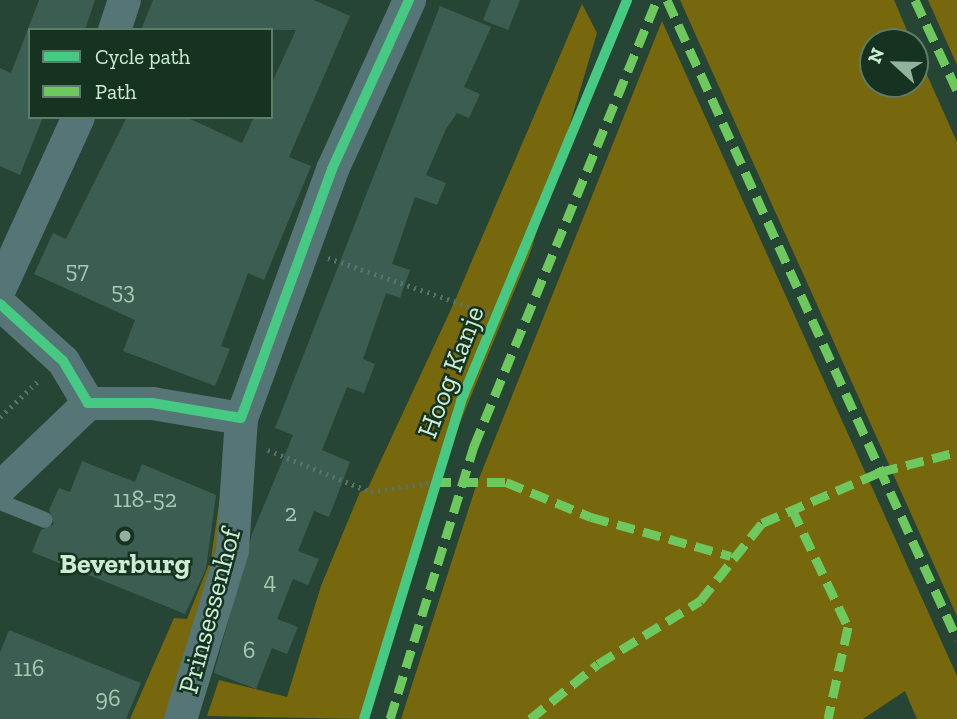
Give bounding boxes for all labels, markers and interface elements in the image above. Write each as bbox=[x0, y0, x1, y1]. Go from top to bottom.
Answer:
legend bbox=[28, 28, 273, 119]
north arrow bbox=[859, 28, 929, 98]
text: Cycle path bbox=[95, 44, 190, 69]
text: N bbox=[863, 45, 889, 67]
text: Path bbox=[95, 79, 137, 104]
house number: 57 bbox=[65, 256, 89, 284]
house number: 53 bbox=[111, 277, 135, 305]
street label: Hoog Kanje bbox=[410, 301, 492, 443]
house number: 118-52 bbox=[113, 485, 177, 513]
house number: 2 bbox=[285, 499, 297, 527]
street label: Prinsessenhof bbox=[172, 525, 248, 697]
marker: Beverburg bbox=[117, 528, 133, 544]
place label: Beverburg bbox=[60, 547, 190, 581]
house number: 4 bbox=[264, 567, 276, 595]
house number: 6 bbox=[243, 636, 255, 664]
house number: 116 bbox=[13, 654, 45, 682]
house number: 96 bbox=[95, 684, 121, 712]

